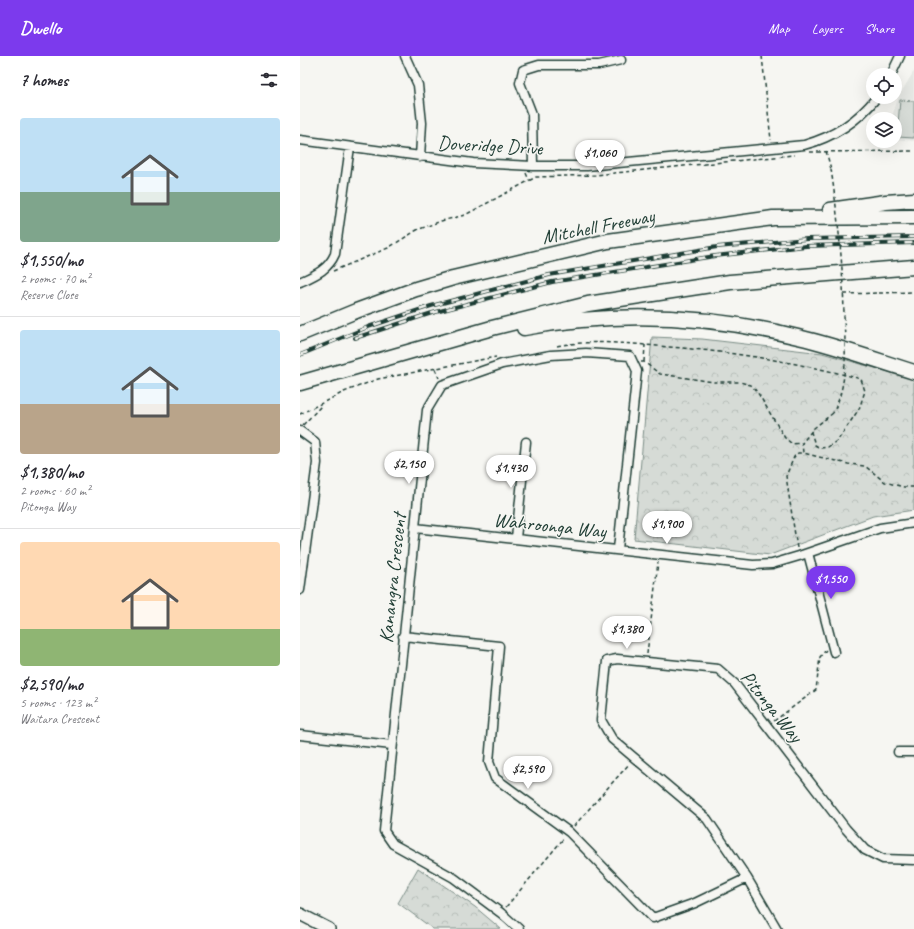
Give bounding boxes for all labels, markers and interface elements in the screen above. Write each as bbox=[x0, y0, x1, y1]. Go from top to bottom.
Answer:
text: Dwello bbox=[20, 16, 61, 40]
text: Map bbox=[768, 20, 790, 37]
text: Layers bbox=[812, 20, 843, 37]
text: Share bbox=[865, 20, 894, 37]
map controls bbox=[866, 68, 902, 148]
button: locate bbox=[866, 68, 902, 104]
icon: filters bbox=[258, 69, 280, 91]
text: 7 homes bbox=[20, 70, 68, 91]
button: layers bbox=[866, 112, 902, 148]
street label: Doveridge Drive bbox=[437, 130, 545, 161]
pin: $1,060 bbox=[567, 140, 633, 174]
icon: home bbox=[114, 144, 186, 216]
text: $1,060 bbox=[584, 145, 616, 161]
street label: Mitchell Freeway bbox=[540, 203, 657, 250]
text: $1,550/mo bbox=[20, 250, 83, 271]
text: 2 rooms · 70 m² bbox=[20, 271, 90, 287]
text: Reserve Close bbox=[20, 287, 78, 303]
icon: home bbox=[114, 356, 186, 428]
pin: $2,150 bbox=[376, 451, 442, 485]
pin: $1,430 bbox=[478, 455, 544, 489]
text: $2,150 bbox=[393, 456, 425, 472]
text: $1,430 bbox=[495, 460, 527, 476]
text: $1,380/mo bbox=[20, 462, 83, 483]
text: 2 rooms · 60 m² bbox=[20, 483, 90, 499]
text: Pitonga Way bbox=[20, 499, 76, 515]
street label: Wahroonga Way bbox=[493, 507, 608, 544]
street label: Kanangra Crescent bbox=[373, 509, 412, 644]
pin: $1,900 bbox=[634, 511, 700, 545]
text: $1,900 bbox=[651, 516, 683, 532]
pin: $1,550 bbox=[798, 566, 864, 600]
icon: home bbox=[114, 568, 186, 640]
text: $1,550 bbox=[815, 571, 847, 587]
pin: $1,380 bbox=[594, 616, 660, 650]
text: $1,380 bbox=[611, 621, 643, 637]
street label: Pitonga Way bbox=[735, 665, 810, 749]
text: $2,590/mo bbox=[20, 674, 83, 695]
text: 5 rooms · 123 m² bbox=[20, 695, 96, 711]
text: Waitara Crescent bbox=[20, 711, 99, 727]
pin: $2,590 bbox=[495, 756, 561, 790]
text: $2,590 bbox=[512, 761, 544, 777]

